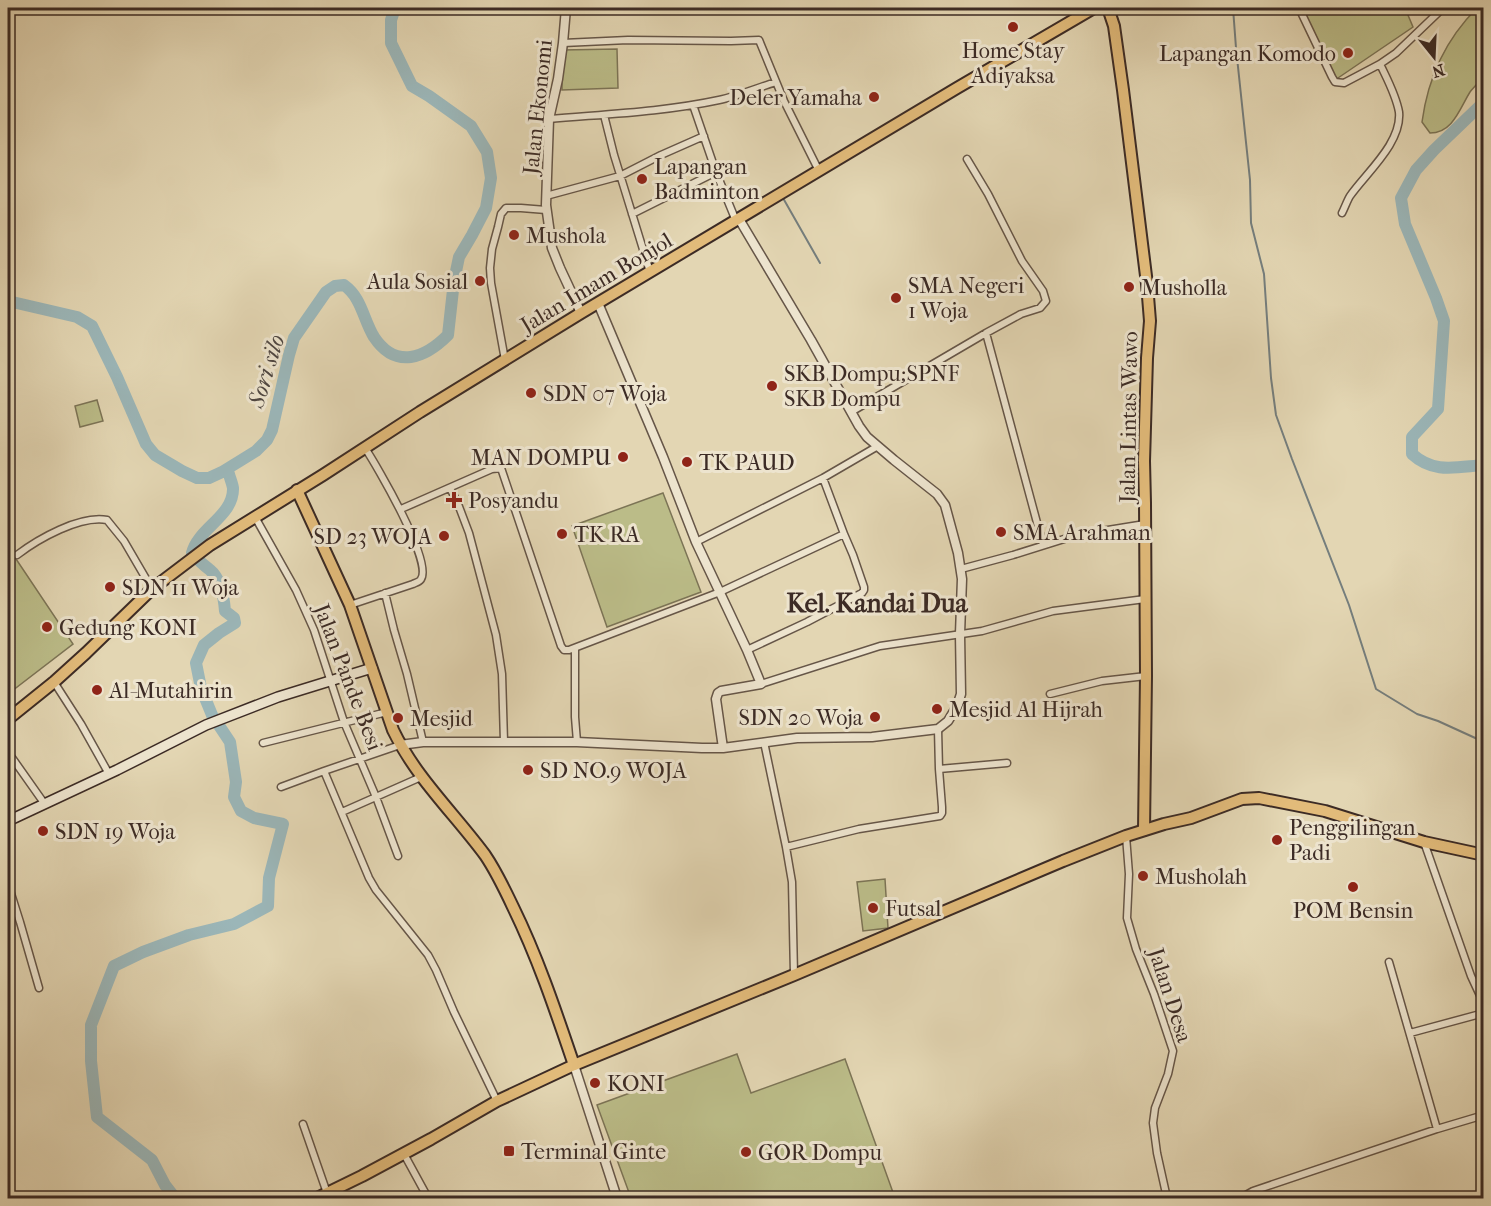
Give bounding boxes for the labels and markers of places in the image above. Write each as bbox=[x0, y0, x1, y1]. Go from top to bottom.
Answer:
marker: Home Stay Adiyaksa bbox=[1006, 20, 1020, 34]
place label: Home Stay Adiyaksa bbox=[962, 38, 1066, 89]
place label: Lapangan Komodo bbox=[1159, 41, 1336, 67]
marker: Lapangan Komodo bbox=[1341, 46, 1355, 60]
place label: Deler Yamaha bbox=[729, 85, 863, 111]
marker: Deler Yamaha bbox=[867, 90, 881, 104]
place label: Lapangan Badminton bbox=[654, 154, 760, 205]
marker: Lapangan Badminton bbox=[635, 172, 649, 186]
place label: Mushola bbox=[526, 223, 607, 249]
marker: Mushola bbox=[507, 228, 521, 242]
place label: Aula Sosial bbox=[366, 269, 468, 295]
place label: SMA Negeri 1 Woja bbox=[908, 273, 1025, 324]
marker: Aula Sosial bbox=[473, 274, 487, 288]
place label: Musholla bbox=[1141, 275, 1228, 301]
marker: Musholla bbox=[1122, 280, 1136, 294]
marker: SMA Negeri 1 Woja bbox=[889, 291, 903, 305]
place label: SKB Dompu;SPNF SKB Dompu bbox=[784, 361, 960, 412]
marker: SKB Dompu;SPNF SKB Dompu bbox=[765, 379, 779, 393]
place label: SDN 07 Woja bbox=[543, 381, 668, 407]
marker: SDN 07 Woja bbox=[524, 386, 538, 400]
place label: MAN DOMPU bbox=[471, 445, 611, 471]
marker: MAN DOMPU bbox=[616, 450, 630, 464]
place label: TK PAUD bbox=[699, 450, 795, 476]
marker: TK PAUD bbox=[680, 455, 694, 469]
place label: Posyandu bbox=[468, 488, 559, 514]
marker: Posyandu bbox=[445, 491, 463, 509]
place label: SMA Arahman bbox=[1013, 520, 1151, 546]
place label: TK RA bbox=[574, 522, 640, 548]
place label: SD 23 WOJA bbox=[314, 524, 433, 550]
marker: SMA Arahman bbox=[994, 525, 1008, 539]
marker: TK RA bbox=[555, 527, 569, 541]
marker: SD 23 WOJA bbox=[437, 529, 451, 543]
place label: SDN 11 Woja bbox=[122, 575, 239, 601]
marker: SDN 11 Woja bbox=[103, 580, 117, 594]
place label: Gedung KONI bbox=[59, 615, 197, 641]
marker: Gedung KONI bbox=[40, 620, 54, 634]
place label: Al-Mutahirin bbox=[108, 678, 233, 704]
marker: Al-Mutahirin bbox=[90, 683, 104, 697]
place label: Mesjid Al Hijrah bbox=[949, 697, 1104, 723]
marker: Mesjid Al Hijrah bbox=[930, 702, 944, 716]
place label: SDN 20 Woja bbox=[739, 705, 864, 731]
place label: Mesjid bbox=[410, 706, 474, 732]
marker: SDN 20 Woja bbox=[868, 710, 882, 724]
marker: Mesjid bbox=[391, 711, 405, 725]
place label: SD NO.9 WOJA bbox=[540, 758, 688, 784]
marker: SD NO.9 WOJA bbox=[521, 763, 535, 777]
place label: Penggilingan Padi bbox=[1289, 815, 1416, 866]
place label: SDN 19 Woja bbox=[55, 819, 176, 845]
marker: SDN 19 Woja bbox=[36, 824, 50, 838]
marker: Penggilingan Padi bbox=[1270, 833, 1284, 847]
place label: Musholah bbox=[1155, 864, 1248, 890]
marker: Musholah bbox=[1136, 869, 1150, 883]
marker: POM Bensin bbox=[1346, 880, 1360, 894]
place label: Futsal bbox=[885, 896, 941, 922]
place label: POM Bensin bbox=[1293, 898, 1414, 924]
marker: Futsal bbox=[866, 901, 880, 915]
place label: KONI bbox=[607, 1071, 665, 1097]
marker: KONI bbox=[588, 1076, 602, 1090]
place label: Terminal Ginte bbox=[521, 1139, 666, 1165]
place label: GOR Dompu bbox=[758, 1140, 882, 1166]
marker: Terminal Ginte bbox=[502, 1144, 516, 1158]
marker: GOR Dompu bbox=[739, 1145, 753, 1159]

